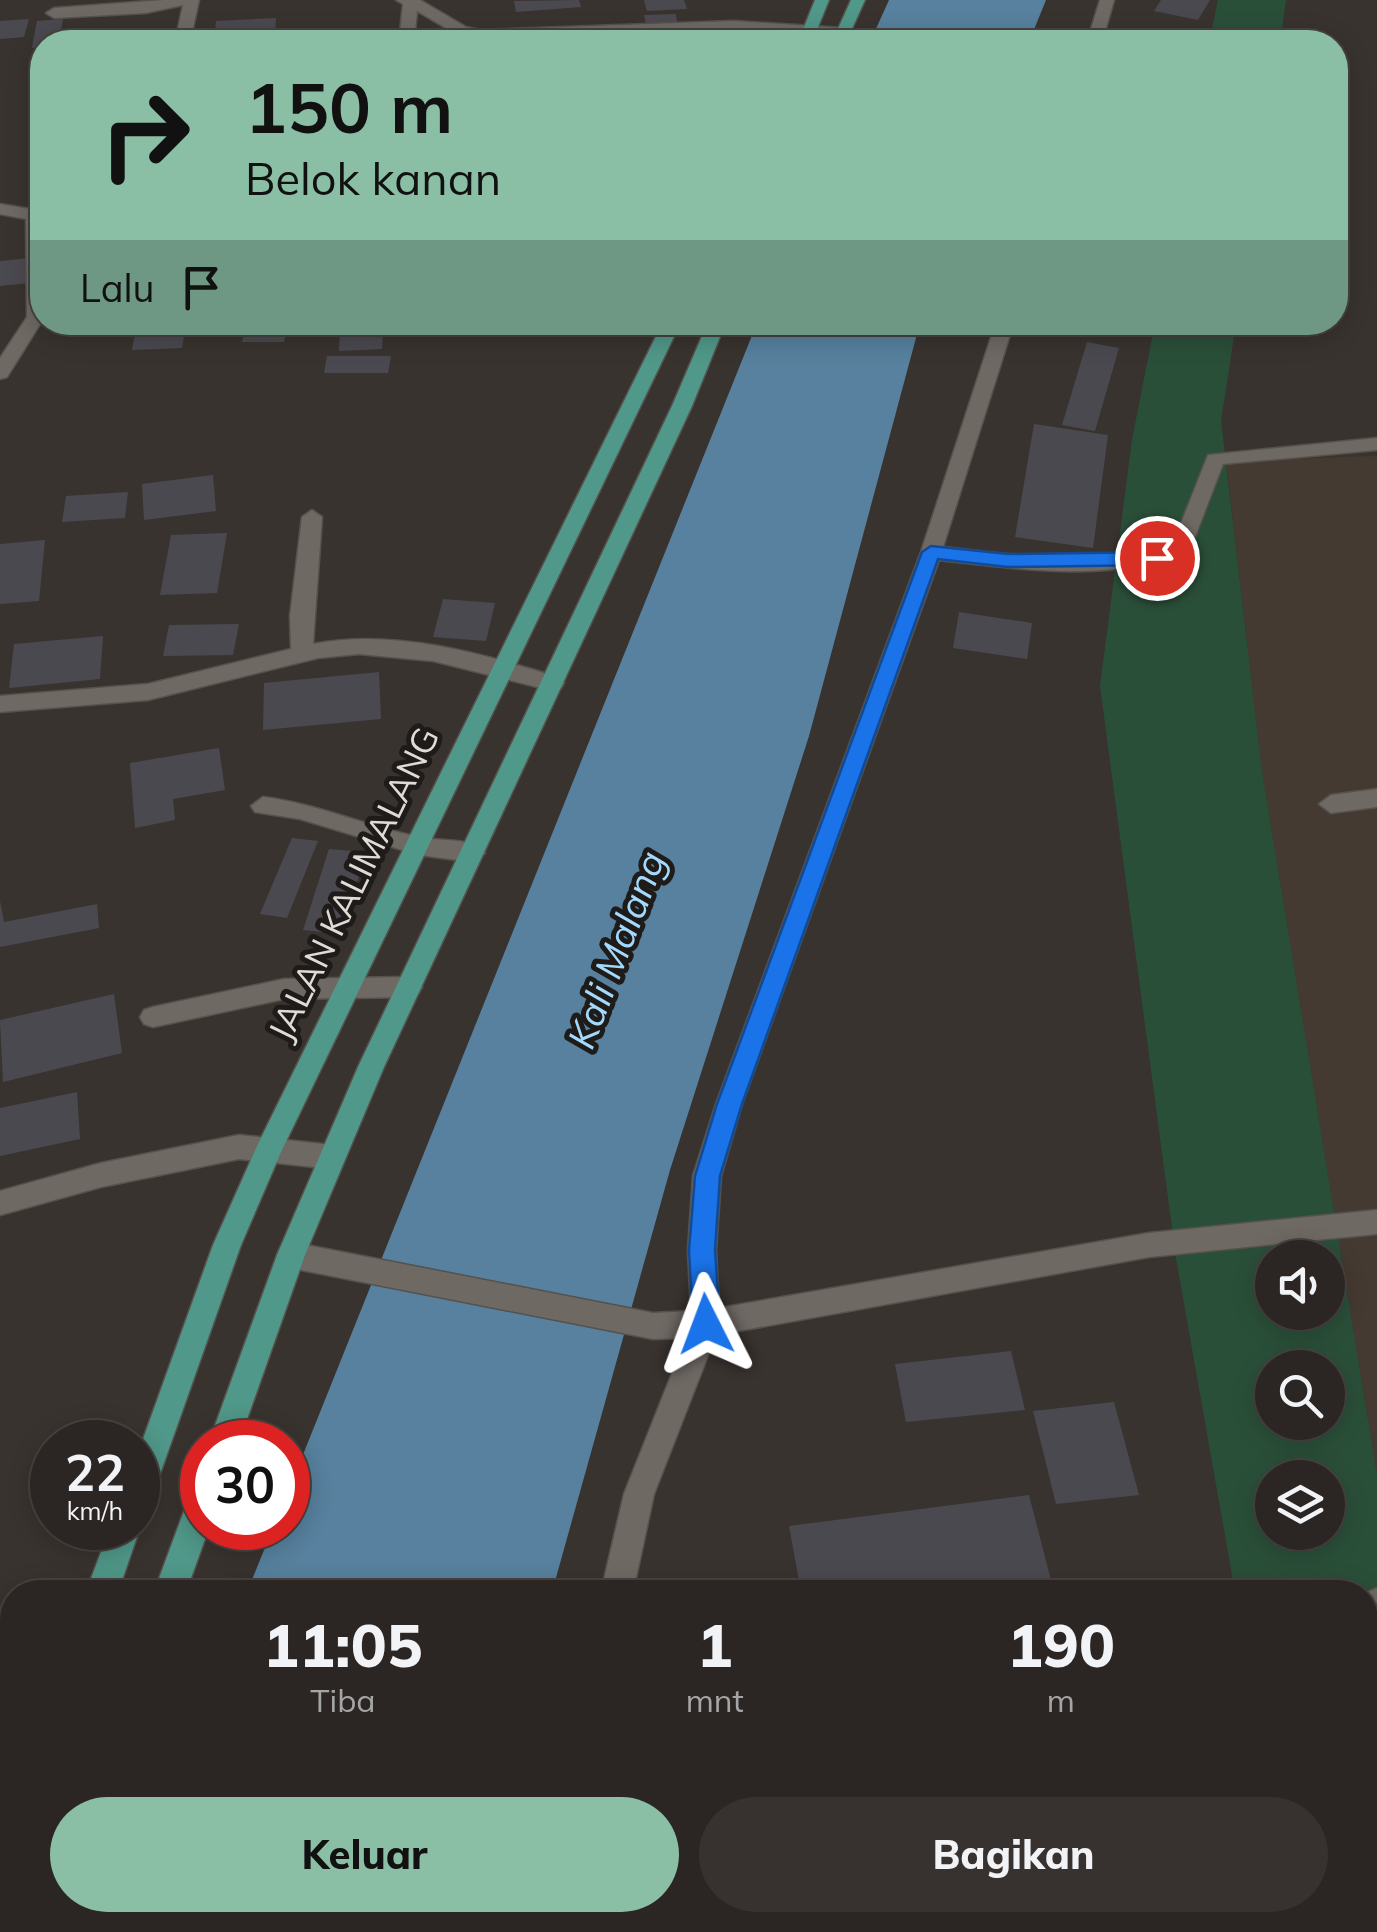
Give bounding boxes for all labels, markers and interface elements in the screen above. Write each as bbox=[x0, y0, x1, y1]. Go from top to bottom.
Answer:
text: 150 m bbox=[245, 63, 453, 151]
icon: right bbox=[80, 70, 210, 200]
text: Belok kanan bbox=[245, 150, 501, 206]
icon: arrive bbox=[174, 260, 229, 315]
text: Lalu bbox=[80, 264, 154, 312]
pin bbox=[1115, 516, 1200, 601]
icon: arrive bbox=[1130, 531, 1185, 586]
street label: JALAN KALIMALANG bbox=[258, 720, 448, 1047]
water label: Kali Malang bbox=[557, 844, 676, 1055]
map controls bbox=[1255, 1240, 1345, 1550]
button: sound bbox=[1255, 1240, 1345, 1330]
position arrow bbox=[654, 1272, 758, 1376]
button: search bbox=[1255, 1350, 1345, 1440]
speed limit sign: 30 bbox=[180, 1420, 310, 1550]
text: 22 bbox=[65, 1441, 125, 1504]
button: layers bbox=[1255, 1460, 1345, 1550]
text: km/h bbox=[67, 1495, 123, 1526]
text: 11:05 bbox=[263, 1607, 423, 1682]
text: 1 bbox=[697, 1607, 733, 1682]
text: 190 bbox=[1007, 1607, 1115, 1682]
text: Tiba bbox=[310, 1680, 376, 1720]
text: mnt bbox=[686, 1680, 744, 1720]
text: m bbox=[1047, 1680, 1075, 1720]
button: Keluar bbox=[50, 1797, 679, 1912]
button: Bagikan bbox=[699, 1797, 1328, 1912]

